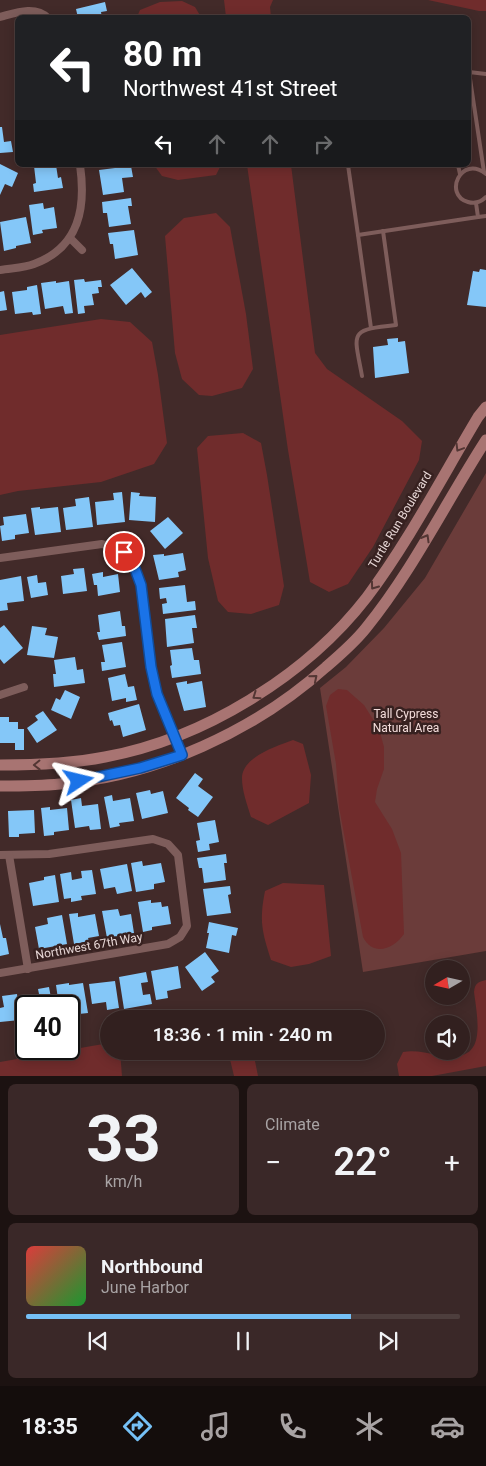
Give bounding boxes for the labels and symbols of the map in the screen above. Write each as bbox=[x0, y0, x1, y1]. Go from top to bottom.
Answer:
one-way arrow bbox=[456, 443, 466, 452]
street label: Turtle Run Boulevard bbox=[366, 469, 434, 571]
pin bbox=[103, 531, 145, 573]
one-way arrow bbox=[420, 535, 430, 544]
one-way arrow bbox=[371, 581, 381, 590]
one-way arrow bbox=[309, 674, 318, 683]
one-way arrow bbox=[252, 690, 262, 699]
park label: Tall Cypress Natural Area bbox=[373, 707, 439, 735]
position arrow bbox=[52, 754, 104, 806]
one-way arrow bbox=[32, 760, 40, 770]
street label: Northwest 67th Way bbox=[34, 930, 144, 962]
north arrow bbox=[425, 960, 470, 1005]
speed limit sign: 40 bbox=[15, 995, 80, 1060]

